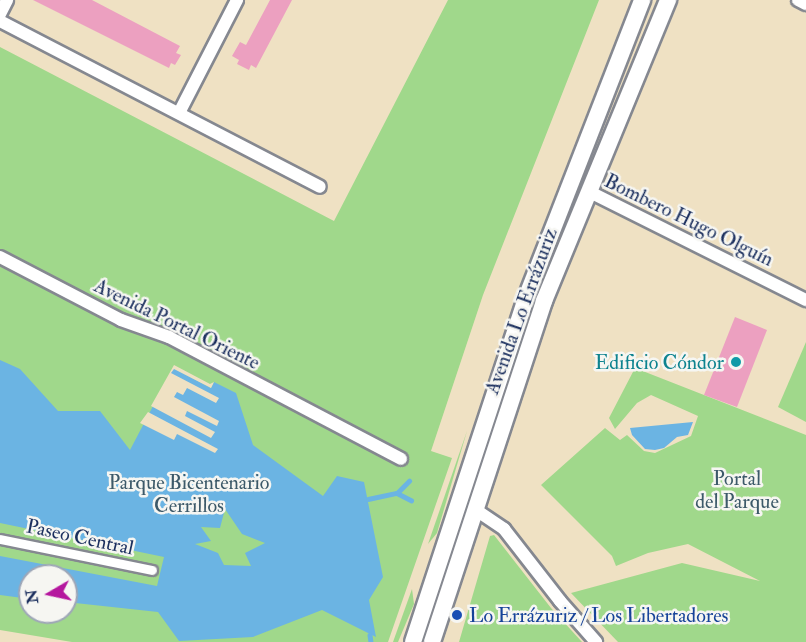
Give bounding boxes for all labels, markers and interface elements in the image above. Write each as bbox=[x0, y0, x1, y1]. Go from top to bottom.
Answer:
street label: Bombero Hugo Olguín bbox=[601, 169, 777, 271]
street label: Avenida Lo Errázuriz bbox=[480, 225, 562, 397]
street label: Avenida Portal Oriente bbox=[90, 273, 264, 375]
place label: Edificio Cóndor bbox=[595, 350, 724, 374]
marker: Edificio Cóndor bbox=[729, 355, 743, 369]
park label: Portal del Parque bbox=[695, 466, 779, 513]
park label: Parque Bicentenario Cerrillos bbox=[109, 470, 269, 517]
street label: Paseo Central bbox=[24, 514, 136, 560]
north arrow bbox=[18, 564, 78, 624]
text: N bbox=[21, 588, 43, 605]
place label: Lo Errázuriz / Los Libertadores bbox=[469, 603, 728, 627]
marker: Lo Errázuriz / Los Libertadores bbox=[450, 608, 464, 622]

